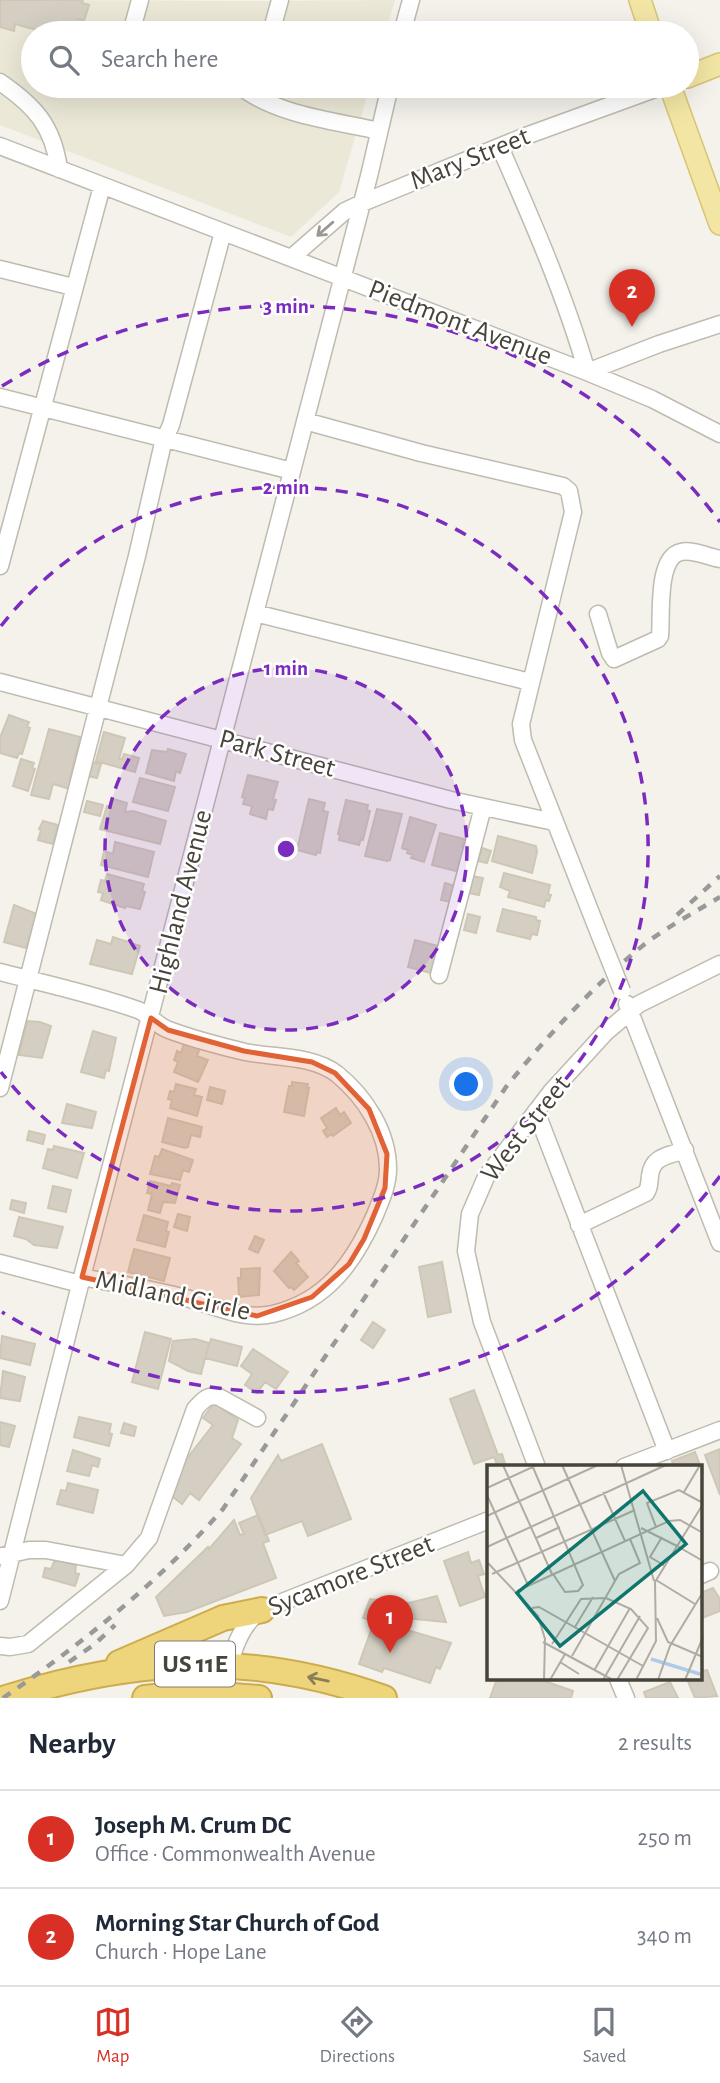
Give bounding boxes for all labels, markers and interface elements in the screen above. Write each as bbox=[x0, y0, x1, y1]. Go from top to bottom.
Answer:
search box bbox=[21, 21, 699, 98]
icon: search bbox=[45, 41, 83, 79]
text: Search here bbox=[101, 46, 219, 72]
street label: Mary Street bbox=[406, 122, 534, 196]
one-way arrow bbox=[317, 221, 335, 237]
pin: 2 bbox=[609, 269, 655, 327]
street label: Piedmont Avenue bbox=[364, 275, 556, 371]
text: 3 min bbox=[263, 296, 309, 317]
text: 2 min bbox=[263, 477, 309, 498]
text: 1 min bbox=[264, 658, 308, 679]
street label: Park Street bbox=[216, 725, 338, 783]
street label: Highland Avenue bbox=[145, 807, 217, 997]
centre of rings bbox=[274, 837, 298, 861]
your location bbox=[449, 1067, 483, 1101]
street label: West Street bbox=[476, 1070, 576, 1187]
street label: Midland Circle bbox=[93, 1266, 253, 1326]
inset map bbox=[487, 1465, 702, 1680]
street label: Sycamore Street bbox=[264, 1530, 438, 1622]
pin: 1 bbox=[367, 1595, 413, 1653]
road number: US 11E bbox=[155, 1642, 235, 1686]
one-way arrow bbox=[307, 1672, 330, 1686]
text: Nearby bbox=[28, 1729, 116, 1759]
text: 2 results bbox=[618, 1732, 692, 1755]
text: Joseph M. Crum DC bbox=[95, 1812, 291, 1838]
text: 1 bbox=[47, 1827, 55, 1850]
text: 250 m bbox=[638, 1827, 692, 1850]
text: Office · Commonwealth Avenue bbox=[95, 1843, 376, 1866]
text: Morning Star Church of God bbox=[95, 1910, 379, 1936]
text: 2 bbox=[46, 1925, 56, 1948]
text: 340 m bbox=[637, 1925, 692, 1948]
text: Church · Hope Lane bbox=[95, 1941, 267, 1964]
tab: Map bbox=[94, 2003, 132, 2068]
tab: Directions bbox=[319, 2003, 395, 2068]
tab: Saved bbox=[583, 2003, 626, 2068]

